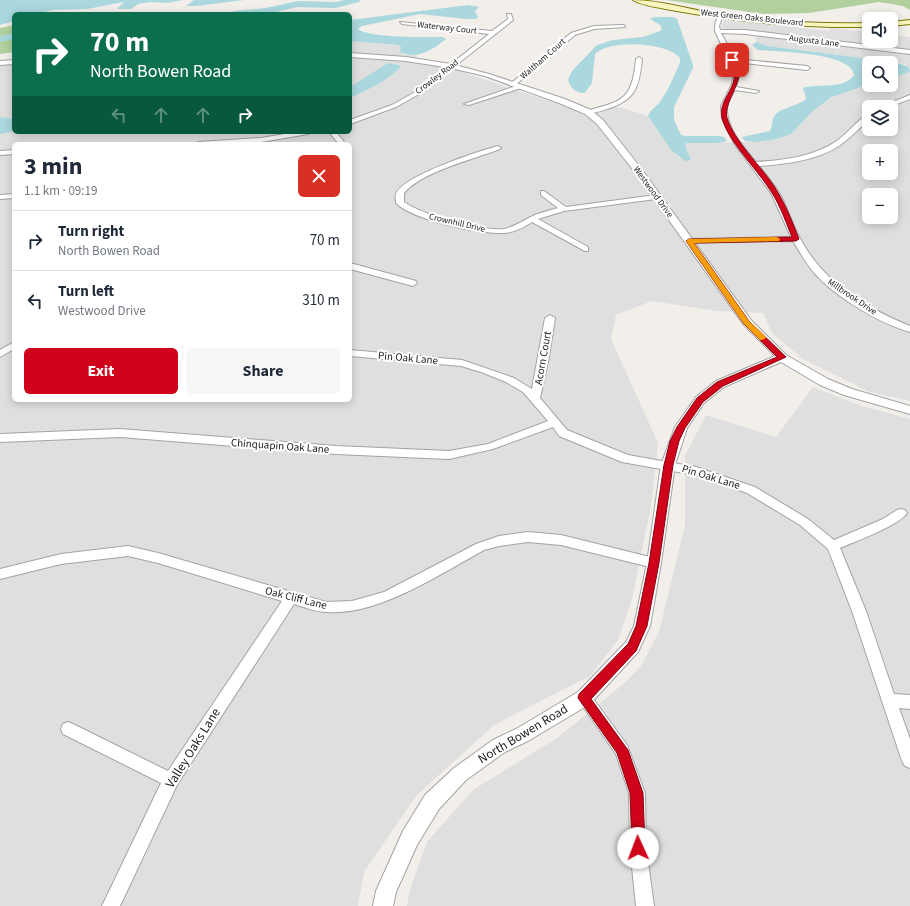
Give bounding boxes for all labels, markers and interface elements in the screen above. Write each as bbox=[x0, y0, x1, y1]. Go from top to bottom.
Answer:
street label: West Green Oaks Boulevard bbox=[700, 6, 804, 30]
map controls bbox=[862, 12, 898, 224]
button: sound bbox=[862, 12, 898, 48]
street label: Waterway Court bbox=[416, 18, 478, 38]
text: 70 m bbox=[90, 22, 149, 62]
icon: right bbox=[24, 28, 76, 80]
street label: Augusta Lane bbox=[788, 31, 840, 51]
street label: Waltham Court bbox=[517, 36, 569, 82]
pin bbox=[715, 43, 749, 77]
icon: arrive bbox=[721, 49, 743, 71]
street label: Crowley Road bbox=[412, 56, 462, 98]
button: search bbox=[862, 56, 898, 92]
text: North Bowen Road bbox=[90, 59, 231, 84]
button: layers bbox=[862, 100, 898, 136]
icon: left bbox=[108, 104, 130, 126]
icon: ahead bbox=[150, 104, 172, 126]
icon: ahead bbox=[192, 104, 214, 126]
icon: right bbox=[234, 104, 256, 126]
button: + bbox=[862, 144, 898, 180]
text: 3 min bbox=[24, 149, 82, 184]
button: close bbox=[298, 155, 340, 197]
street label: Westwood Drive bbox=[630, 164, 676, 221]
text: 1.1 km · 09:19 bbox=[24, 182, 98, 200]
button: − bbox=[862, 188, 898, 224]
street label: Crownhill Drive bbox=[428, 210, 487, 236]
text: Turn right bbox=[58, 221, 124, 242]
icon: right bbox=[24, 230, 46, 252]
text: 70 m bbox=[310, 230, 340, 251]
text: North Bowen Road bbox=[58, 242, 160, 260]
street label: Millbrook Drive bbox=[825, 276, 880, 319]
text: Turn left bbox=[58, 281, 114, 302]
icon: left bbox=[24, 290, 46, 312]
text: 310 m bbox=[302, 290, 340, 311]
text: Westwood Drive bbox=[58, 302, 146, 320]
street label: Acorn Court bbox=[531, 330, 555, 386]
button: Exit bbox=[24, 348, 178, 394]
button: Share bbox=[186, 348, 340, 394]
street label: Pin Oak Lane bbox=[377, 348, 439, 368]
street label: Chinquapin Oak Lane bbox=[230, 435, 330, 457]
street label: Pin Oak Lane bbox=[680, 461, 742, 493]
street label: Oak Cliff Lane bbox=[264, 583, 329, 613]
street label: North Bowen Road bbox=[475, 700, 571, 768]
street label: Valley Oaks Lane bbox=[161, 705, 225, 791]
position arrow bbox=[617, 827, 659, 869]

